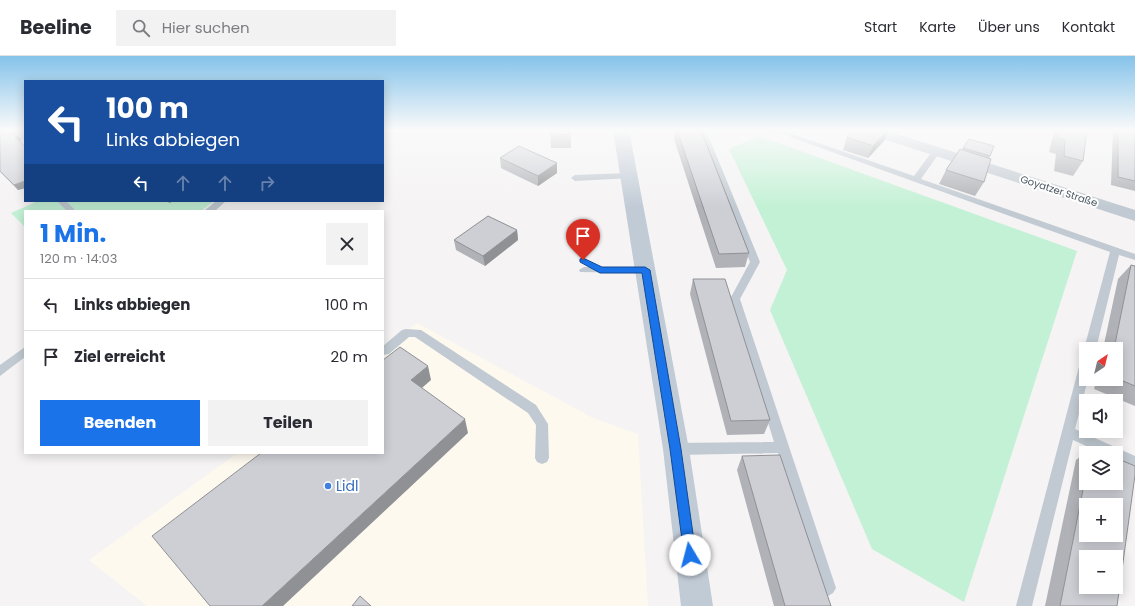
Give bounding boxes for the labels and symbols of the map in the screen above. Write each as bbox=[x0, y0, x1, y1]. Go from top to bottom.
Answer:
street label: Goyatzer Straße bbox=[1018, 171, 1100, 211]
pin bbox=[566, 219, 600, 260]
north arrow bbox=[1079, 342, 1123, 386]
place label: Lidl bbox=[336, 476, 358, 496]
marker: Lidl bbox=[323, 481, 333, 491]
position arrow bbox=[669, 534, 711, 576]

